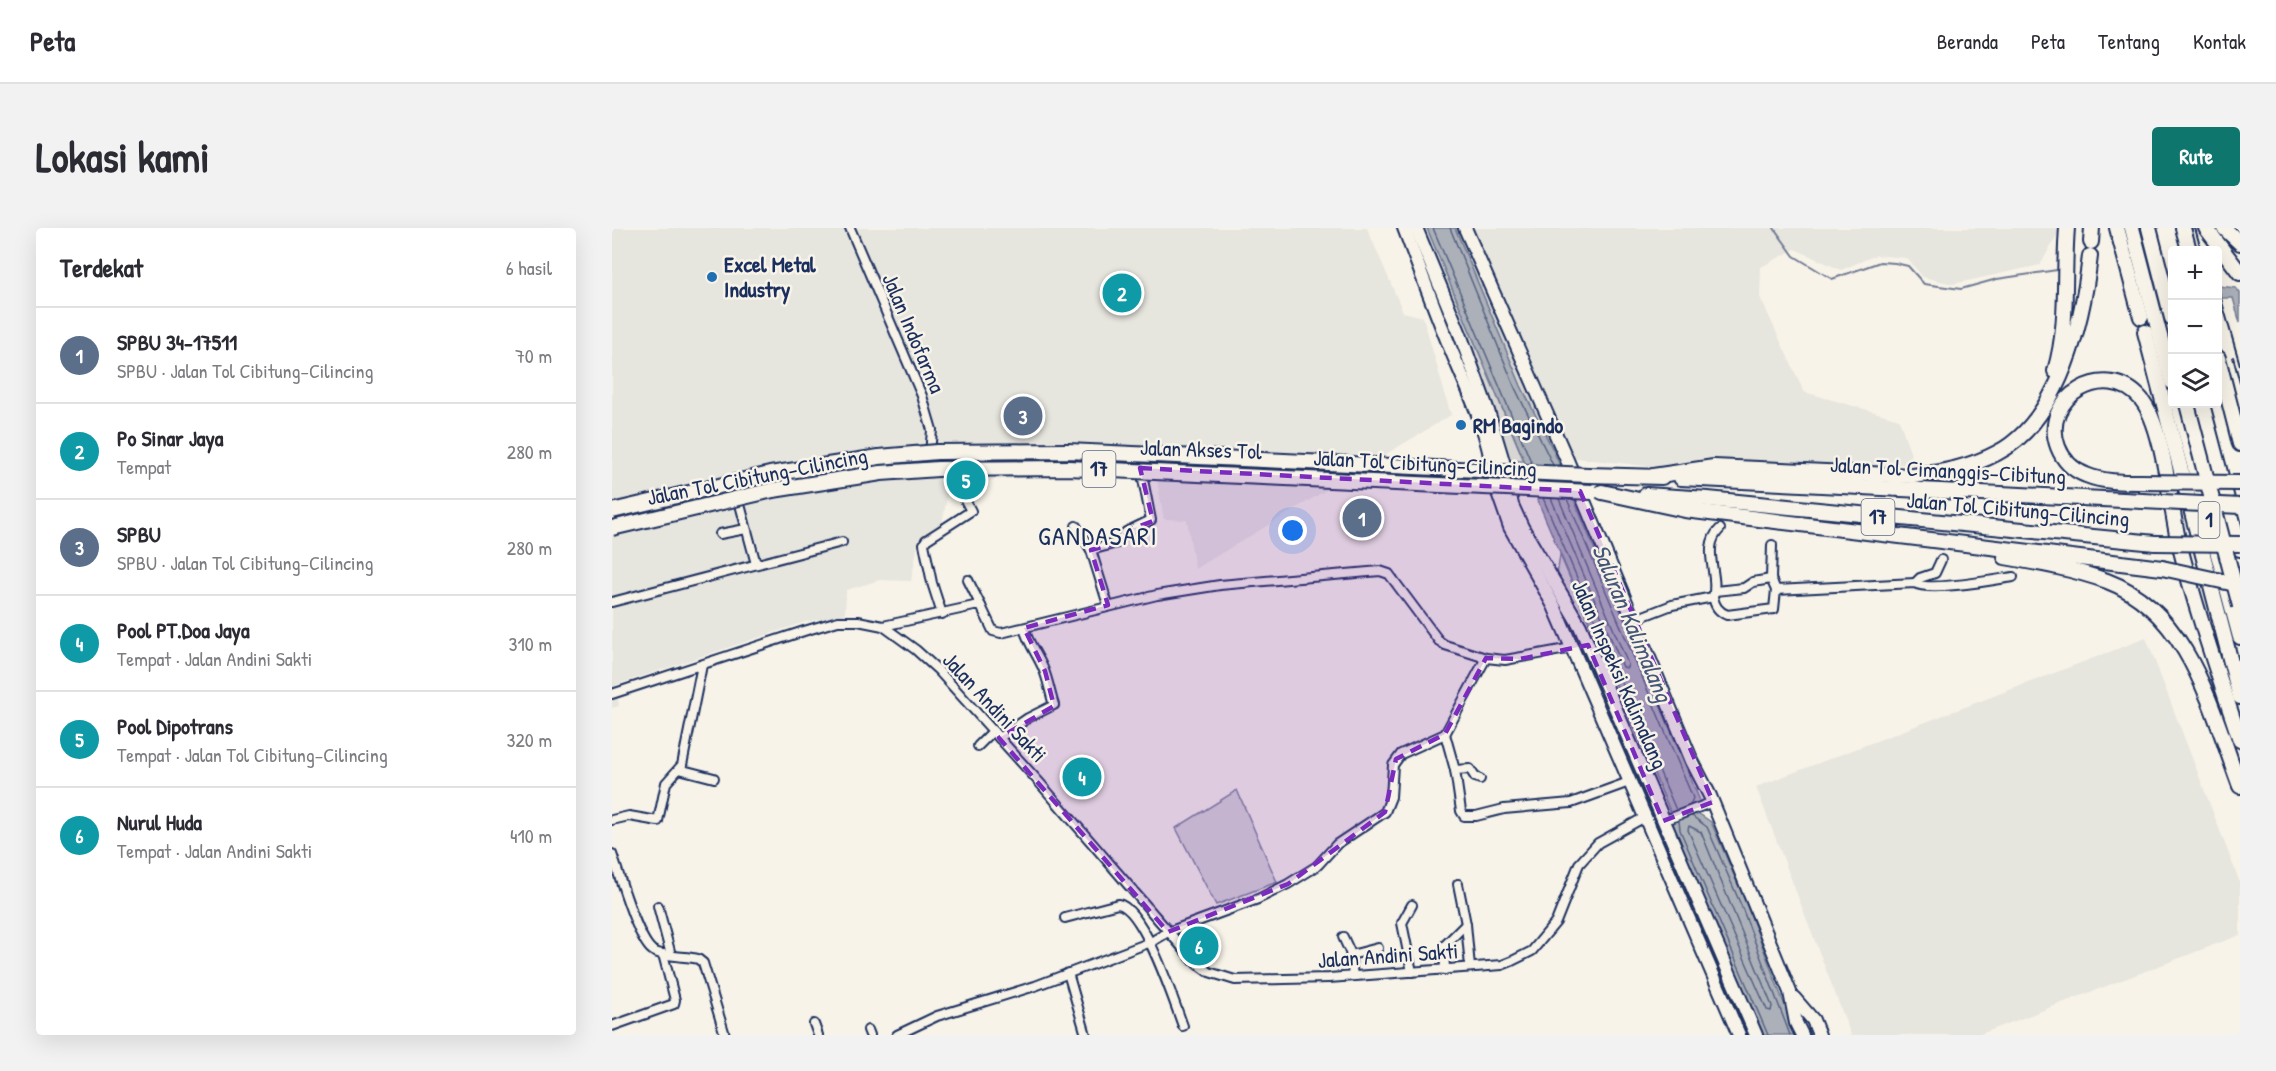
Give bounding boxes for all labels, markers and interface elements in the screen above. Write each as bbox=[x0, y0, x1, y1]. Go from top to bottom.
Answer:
text: Peta bbox=[30, 22, 75, 60]
text: Beranda bbox=[1937, 27, 1998, 56]
text: Peta bbox=[2031, 27, 2065, 56]
text: Tentang bbox=[2098, 27, 2160, 56]
text: Kontak bbox=[2193, 27, 2246, 56]
button: Rute bbox=[2152, 127, 2240, 186]
text: Lokasi kami bbox=[36, 128, 210, 185]
map controls bbox=[2168, 246, 2222, 408]
button: + bbox=[2168, 246, 2222, 300]
place label: Excel Metal Industry bbox=[724, 249, 817, 305]
text: Terdekat bbox=[60, 250, 143, 285]
text: 6 hasil bbox=[506, 254, 552, 281]
street label: Jalan Indofarma bbox=[875, 269, 953, 398]
marker: Excel Metal Industry bbox=[705, 270, 719, 284]
pin: 2 bbox=[1102, 270, 1142, 316]
button: − bbox=[2168, 300, 2222, 354]
text: SPBU 34-17511 bbox=[117, 327, 237, 357]
text: 1 bbox=[76, 342, 83, 369]
text: 70 m bbox=[515, 342, 552, 369]
button: layers bbox=[2168, 354, 2222, 408]
text: SPBU · Jalan Tol Cibitung–Cilincing bbox=[117, 357, 373, 384]
pin: 3 bbox=[1004, 394, 1042, 438]
place label: RM Bagindo bbox=[1473, 410, 1563, 441]
marker: RM Bagindo bbox=[1454, 418, 1468, 432]
text: Po Sinar Jaya bbox=[117, 423, 223, 453]
street label: Jalan Akses Tol bbox=[1140, 432, 1263, 466]
text: 2 bbox=[75, 438, 84, 465]
text: 280 m bbox=[507, 438, 552, 465]
street label: Jalan Tol Cibitung–Cilincing bbox=[644, 440, 870, 512]
street label: Jalan Tol Cibitung–Cilincing bbox=[1313, 442, 1537, 484]
street label: Jalan Tol Cimanggis–Cibitung bbox=[1829, 449, 2067, 491]
road number: 17 bbox=[1082, 451, 1116, 487]
text: Tempat bbox=[117, 453, 171, 480]
pin: 5 bbox=[946, 458, 986, 502]
street label: Jalan Tol Cibitung–Cilincing bbox=[1905, 484, 2131, 534]
pin: 1 bbox=[1342, 496, 1382, 540]
road number: 17 bbox=[1862, 499, 1894, 535]
road number: 1 bbox=[2198, 502, 2220, 538]
your location bbox=[1278, 516, 1307, 545]
district label: GANDASARI bbox=[1038, 518, 1158, 553]
text: SPBU bbox=[117, 519, 161, 549]
text: 3 bbox=[75, 534, 84, 561]
text: 280 m bbox=[507, 534, 552, 561]
water label: Saluran Kalimalang bbox=[1584, 539, 1681, 708]
text: SPBU · Jalan Tol Cibitung–Cilincing bbox=[117, 549, 373, 576]
street label: Jalan Inspeksi Kalimalang bbox=[1565, 575, 1675, 773]
text: Pool PT.Doa Jaya bbox=[117, 615, 250, 645]
text: 4 bbox=[76, 630, 83, 657]
text: 310 m bbox=[509, 630, 552, 657]
text: Tempat · Jalan Andini Sakti bbox=[117, 645, 312, 672]
street label: Jalan Andini Sakti bbox=[936, 645, 1054, 769]
text: Pool Dipotrans bbox=[117, 711, 233, 741]
text: 5 bbox=[75, 726, 84, 753]
text: 320 m bbox=[507, 726, 552, 753]
text: Tempat · Jalan Tol Cibitung–Cilincing bbox=[117, 741, 388, 768]
pin: 4 bbox=[1062, 754, 1102, 800]
text: Nurul Huda bbox=[117, 807, 202, 837]
text: 6 bbox=[76, 822, 83, 849]
text: 410 m bbox=[510, 822, 552, 849]
text: Tempat · Jalan Andini Sakti bbox=[117, 837, 312, 864]
pin: 6 bbox=[1180, 924, 1218, 968]
street label: Jalan Andini Sakti bbox=[1317, 935, 1459, 975]

